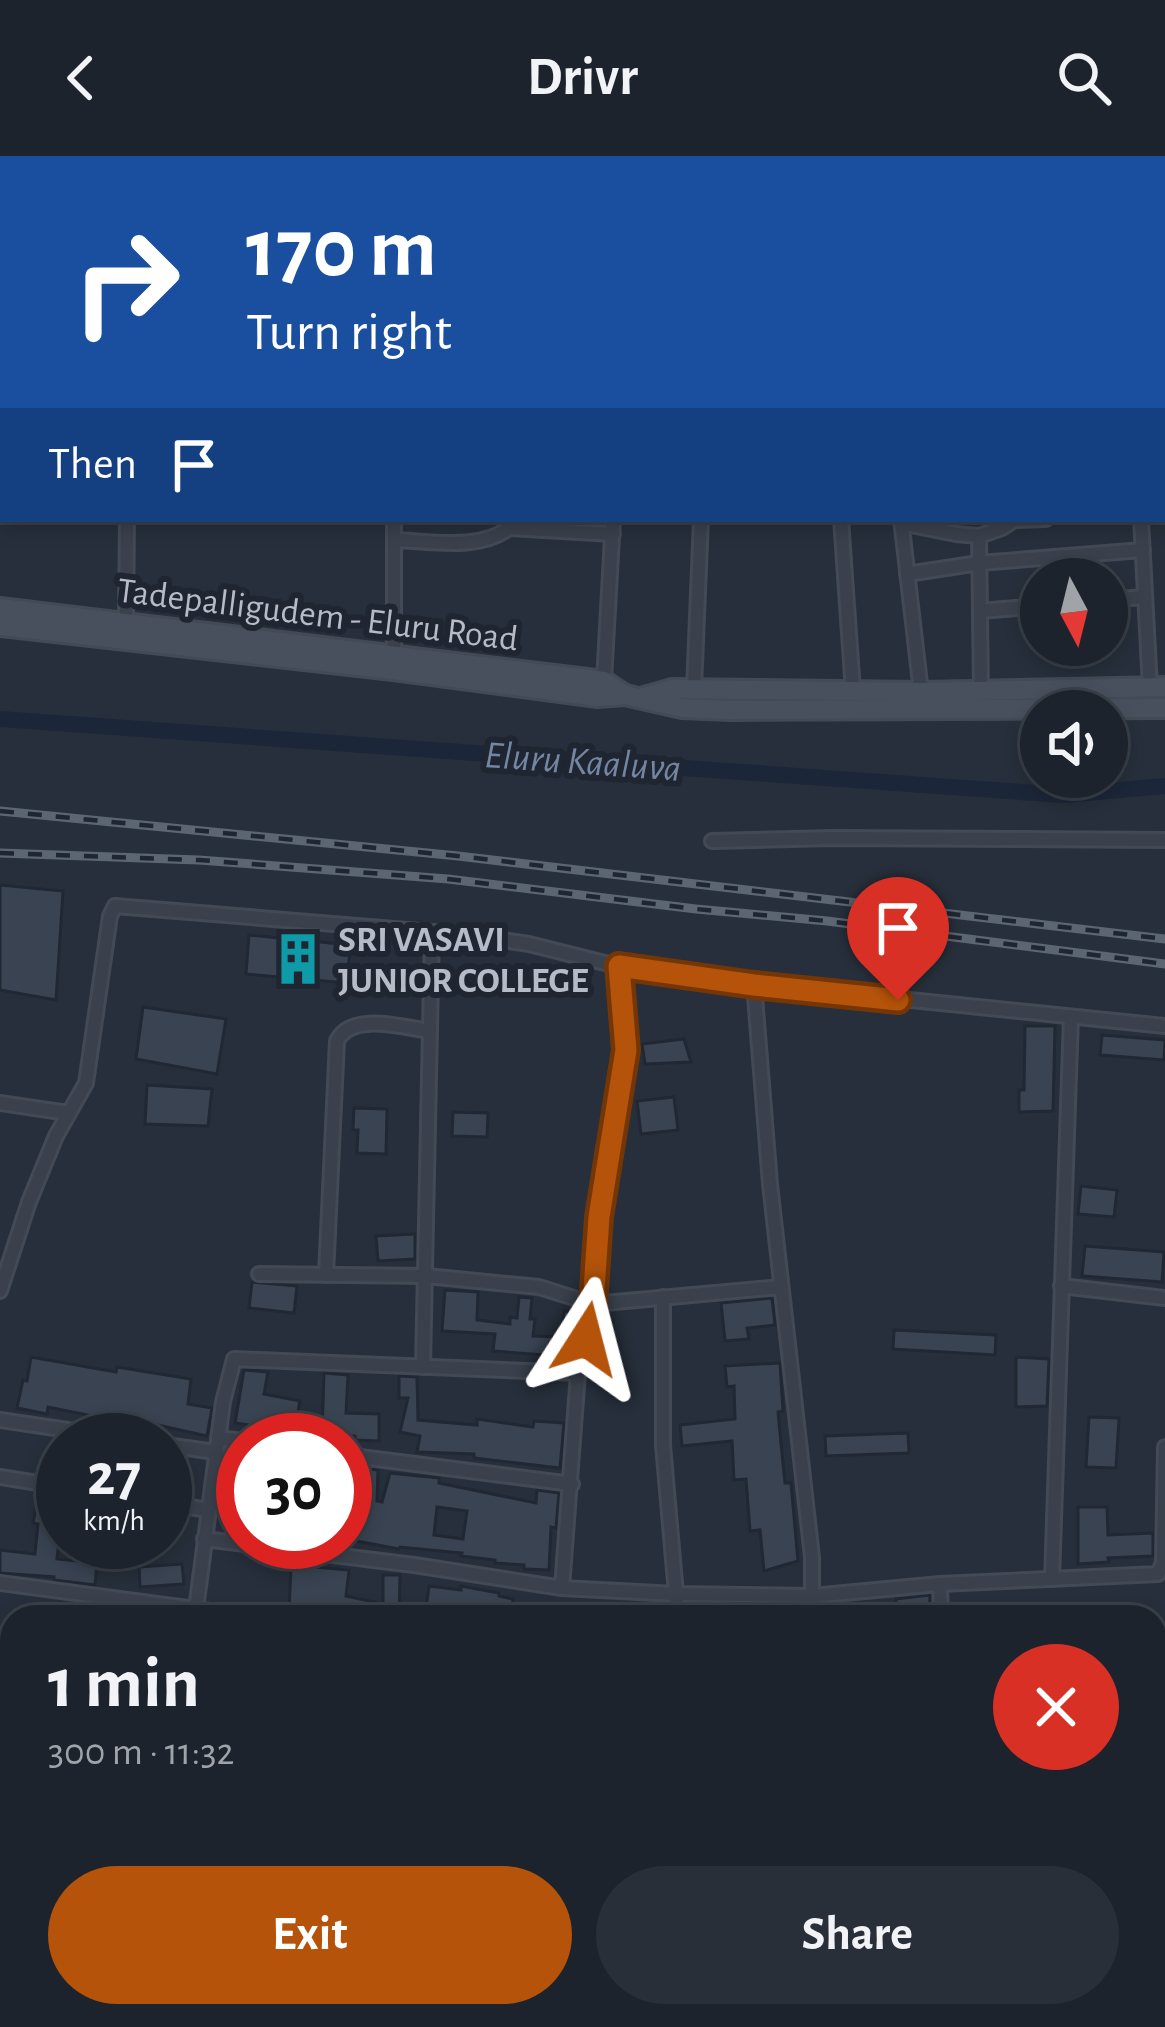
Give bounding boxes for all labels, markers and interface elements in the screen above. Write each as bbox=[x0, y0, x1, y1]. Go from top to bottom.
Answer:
icon: back bbox=[48, 45, 114, 111]
icon: search bbox=[1051, 45, 1117, 111]
text: Drivr bbox=[527, 51, 638, 105]
icon: right bbox=[48, 204, 204, 360]
text: 170 m bbox=[246, 208, 437, 292]
text: Turn right bbox=[246, 306, 452, 360]
icon: arrive bbox=[161, 432, 227, 498]
text: Then bbox=[48, 442, 137, 487]
north arrow bbox=[1020, 558, 1128, 666]
map controls bbox=[1020, 558, 1128, 798]
street label: Tadepalligudem - Eluru Road bbox=[115, 573, 520, 657]
button: sound bbox=[1020, 690, 1128, 798]
water label: Eluru Kaaluva bbox=[483, 736, 682, 789]
pin bbox=[847, 877, 949, 1000]
icon: arrive bbox=[865, 895, 931, 961]
place label: SRI VASAVI JUNIOR COLLEGE bbox=[338, 922, 588, 999]
building icon: SRI VASAVI JUNIOR COLLEGE bbox=[269, 930, 327, 988]
position arrow bbox=[523, 1276, 649, 1402]
speed limit sign: 30 bbox=[216, 1413, 372, 1569]
text: 27 bbox=[87, 1446, 141, 1506]
text: km/h bbox=[83, 1506, 145, 1536]
button: close bbox=[993, 1644, 1119, 1770]
text: 1 min bbox=[48, 1648, 200, 1720]
text: 300 m · 11:32 bbox=[48, 1733, 234, 1772]
button: Exit bbox=[48, 1866, 572, 2004]
button: Share bbox=[596, 1866, 1119, 2004]

